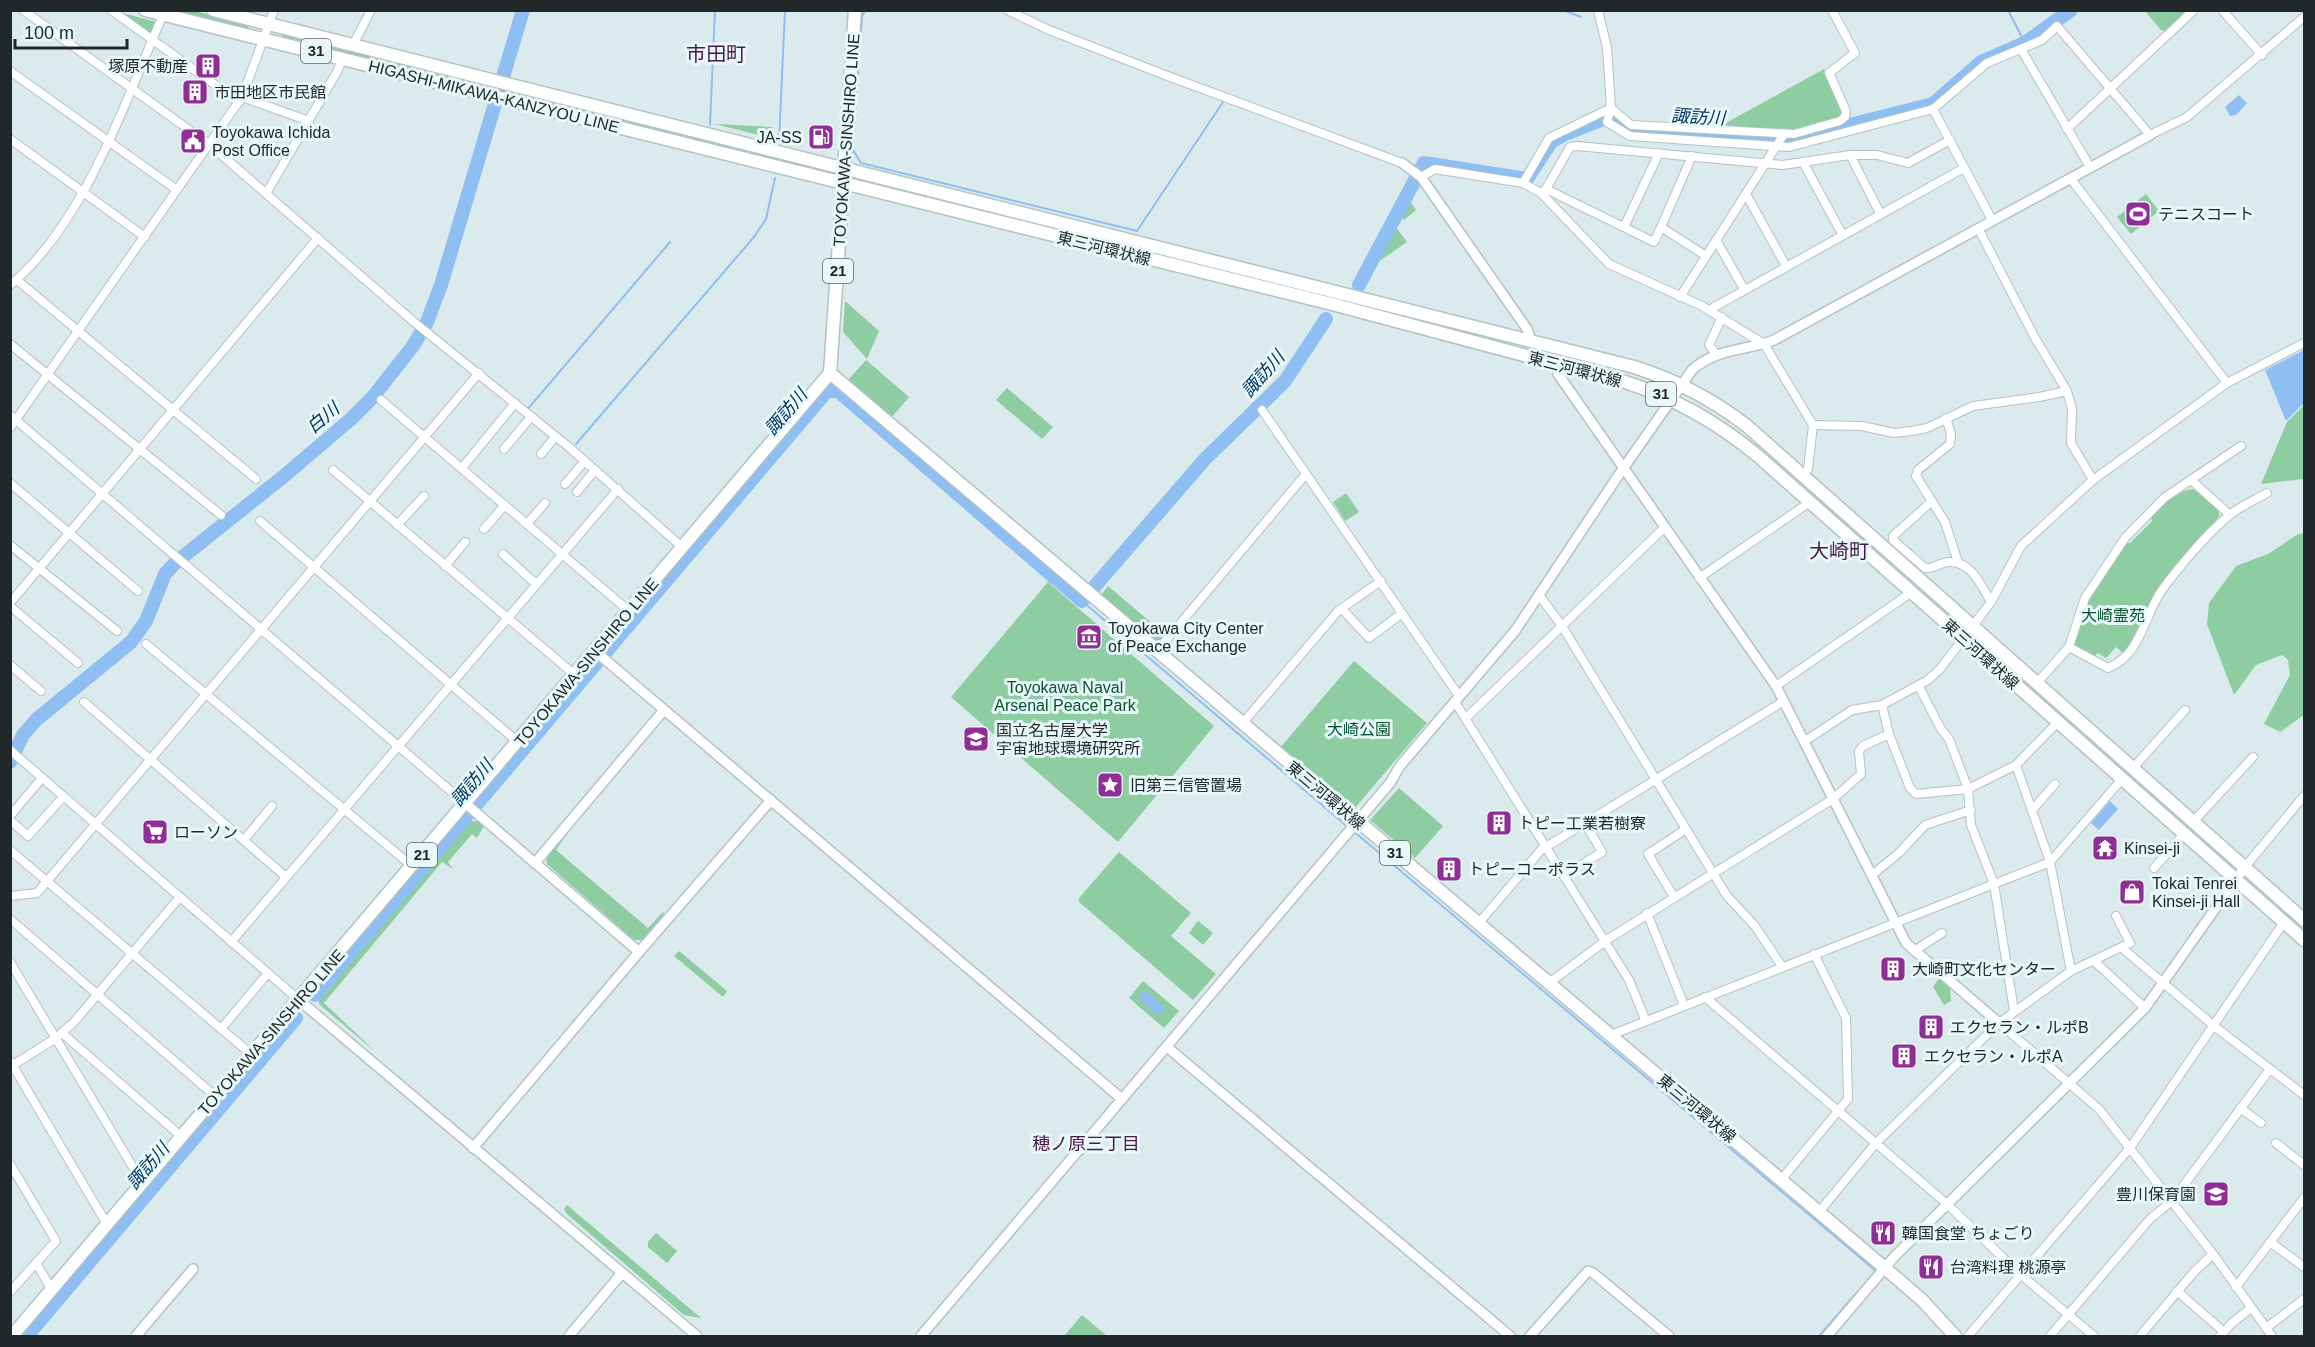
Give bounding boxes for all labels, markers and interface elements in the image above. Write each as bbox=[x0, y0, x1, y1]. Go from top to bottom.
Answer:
scale bar bbox=[15, 12, 128, 50]
text: 100 m bbox=[24, 23, 74, 43]
street label: TOYOKAWA-SINSHIRO LINE bbox=[831, 33, 862, 247]
road number: 31 bbox=[301, 39, 331, 63]
district label: 市田町 bbox=[686, 43, 746, 65]
building icon: 塚原不動産 bbox=[193, 51, 223, 81]
street label: HIGASHI-MIKAWA-KANZYOU LINE bbox=[367, 57, 621, 136]
place label: 塚原不動産 bbox=[108, 58, 188, 75]
building icon: 市田地区市民館 bbox=[180, 77, 210, 107]
place label: 市田地区市民館 bbox=[214, 84, 326, 101]
water label: 諏訪川 bbox=[1671, 106, 1727, 129]
fuel station icon: JA-SS bbox=[806, 122, 836, 152]
place label: Toyokawa Ichida Post Office bbox=[212, 124, 330, 159]
public building icon: Toyokawa Ichida Post Office bbox=[178, 126, 208, 156]
place label: JA-SS bbox=[757, 129, 802, 146]
sports icon: テニスコート bbox=[2123, 199, 2153, 229]
place label: テニスコート bbox=[2158, 206, 2254, 223]
street label: 東三河環状線 bbox=[1055, 229, 1153, 268]
road number: 21 bbox=[823, 259, 853, 283]
water label: 諏訪川 bbox=[1238, 346, 1290, 401]
street label: 東三河環状線 bbox=[1526, 349, 1623, 390]
road number: 31 bbox=[1646, 382, 1676, 406]
water label: 諏訪川 bbox=[761, 383, 812, 439]
water label: 白川 bbox=[303, 397, 345, 437]
district label: 大崎町 bbox=[1809, 540, 1869, 562]
street label: TOYOKAWA-SINSHIRO LINE bbox=[511, 575, 662, 750]
park label: 大崎霊苑 bbox=[2081, 607, 2145, 624]
street label: 東三河環状線 bbox=[1939, 616, 2022, 693]
place label: Toyokawa City Center of Peace Exchange bbox=[1108, 620, 1264, 655]
museum icon: Toyokawa City Center of Peace Exchange bbox=[1074, 622, 1104, 652]
park label: Toyokawa Naval Arsenal Peace Park bbox=[994, 679, 1137, 714]
park label: 大崎公園 bbox=[1327, 721, 1391, 738]
place label: 国立名古屋大学 宇宙地球環境研究所 bbox=[996, 722, 1140, 757]
school or university icon: 国立名古屋大学 宇宙地球環境研究所 bbox=[961, 724, 991, 754]
water label: 諏訪川 bbox=[447, 754, 498, 810]
street label: 東三河環状線 bbox=[1283, 758, 1368, 833]
place icon: 旧第三信管置場 bbox=[1095, 770, 1125, 800]
place label: 旧第三信管置場 bbox=[1130, 777, 1242, 794]
building icon: トピー工業若樹寮 bbox=[1484, 808, 1514, 838]
place label: トピー工業若樹寮 bbox=[1518, 815, 1646, 832]
supermarket icon: ローソン bbox=[140, 817, 170, 847]
place label: ローソン bbox=[174, 824, 238, 841]
temple icon: Kinsei-ji bbox=[2090, 833, 2120, 863]
place label: Kinsei-ji bbox=[2124, 840, 2180, 857]
road number: 31 bbox=[1380, 841, 1410, 865]
road number: 21 bbox=[407, 843, 437, 867]
building icon: トピーコーポラス bbox=[1434, 854, 1464, 884]
place label: トピーコーポラス bbox=[1468, 861, 1596, 878]
place label: Tokai Tenrei Kinsei-ji Hall bbox=[2152, 875, 2240, 910]
shop icon: Tokai Tenrei Kinsei-ji Hall bbox=[2117, 877, 2147, 907]
street label: TOYOKAWA-SINSHIRO LINE bbox=[195, 946, 348, 1119]
building icon: 大崎町文化センター bbox=[1878, 954, 1908, 984]
place label: 大崎町文化センター bbox=[1912, 961, 2056, 978]
building icon: エクセラン・ルポB bbox=[1916, 1012, 1946, 1042]
place label: エクセラン・ルポB bbox=[1950, 1019, 2089, 1036]
building icon: エクセラン・ルポA bbox=[1889, 1041, 1919, 1071]
place label: エクセラン・ルポA bbox=[1924, 1048, 2063, 1065]
street label: 東三河環状線 bbox=[1654, 1071, 1739, 1146]
district label: 穂ノ原三丁目 bbox=[1032, 1134, 1140, 1154]
water label: 諏訪川 bbox=[123, 1137, 174, 1193]
school or university icon: 豊川保育園 bbox=[2201, 1179, 2231, 1209]
place label: 豊川保育園 bbox=[2116, 1186, 2196, 1203]
restaurant icon: 韓国食堂 ちょごり bbox=[1868, 1218, 1898, 1248]
place label: 韓国食堂 ちょごり bbox=[1902, 1225, 2034, 1242]
restaurant icon: 台湾料理 桃源亭 bbox=[1916, 1252, 1946, 1282]
place label: 台湾料理 桃源亭 bbox=[1950, 1259, 2066, 1276]

